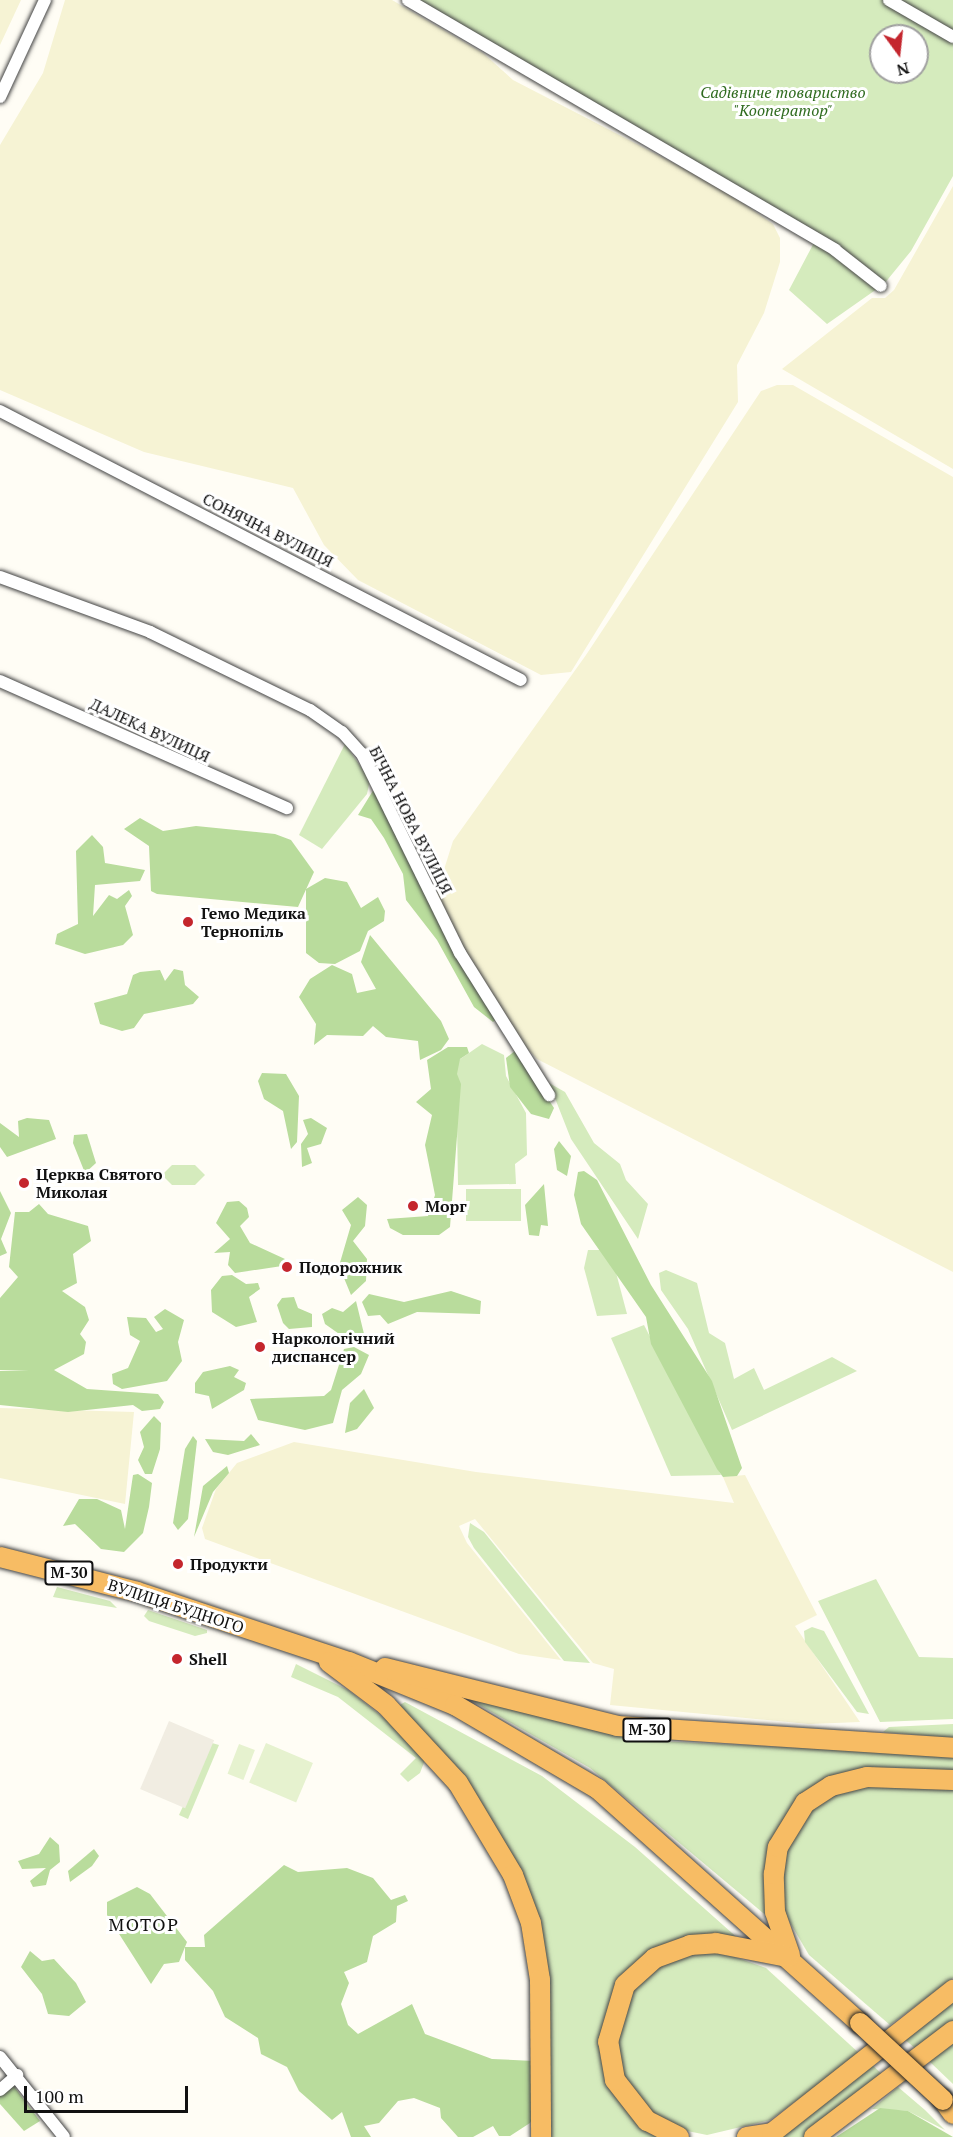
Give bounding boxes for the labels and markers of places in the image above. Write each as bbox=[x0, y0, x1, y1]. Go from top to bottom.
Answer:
place label: Гемо Медика Тернопіль bbox=[201, 903, 306, 941]
marker: Гемо Медика Тернопіль bbox=[179, 913, 197, 931]
place label: Церква Святого Миколая bbox=[36, 1164, 163, 1202]
marker: Церква Святого Миколая bbox=[17, 1176, 31, 1190]
place label: Морг bbox=[425, 1196, 467, 1216]
marker: Морг bbox=[406, 1199, 420, 1213]
place label: Подорожник bbox=[299, 1257, 402, 1277]
marker: Подорожник bbox=[280, 1260, 294, 1274]
place label: Наркологічний диспансер bbox=[272, 1328, 395, 1366]
marker: Наркологічний диспансер bbox=[253, 1340, 267, 1354]
place label: Продукти bbox=[190, 1554, 268, 1574]
marker: Продукти bbox=[171, 1557, 185, 1571]
place label: Shell bbox=[189, 1649, 227, 1669]
marker: Shell bbox=[170, 1652, 184, 1666]

